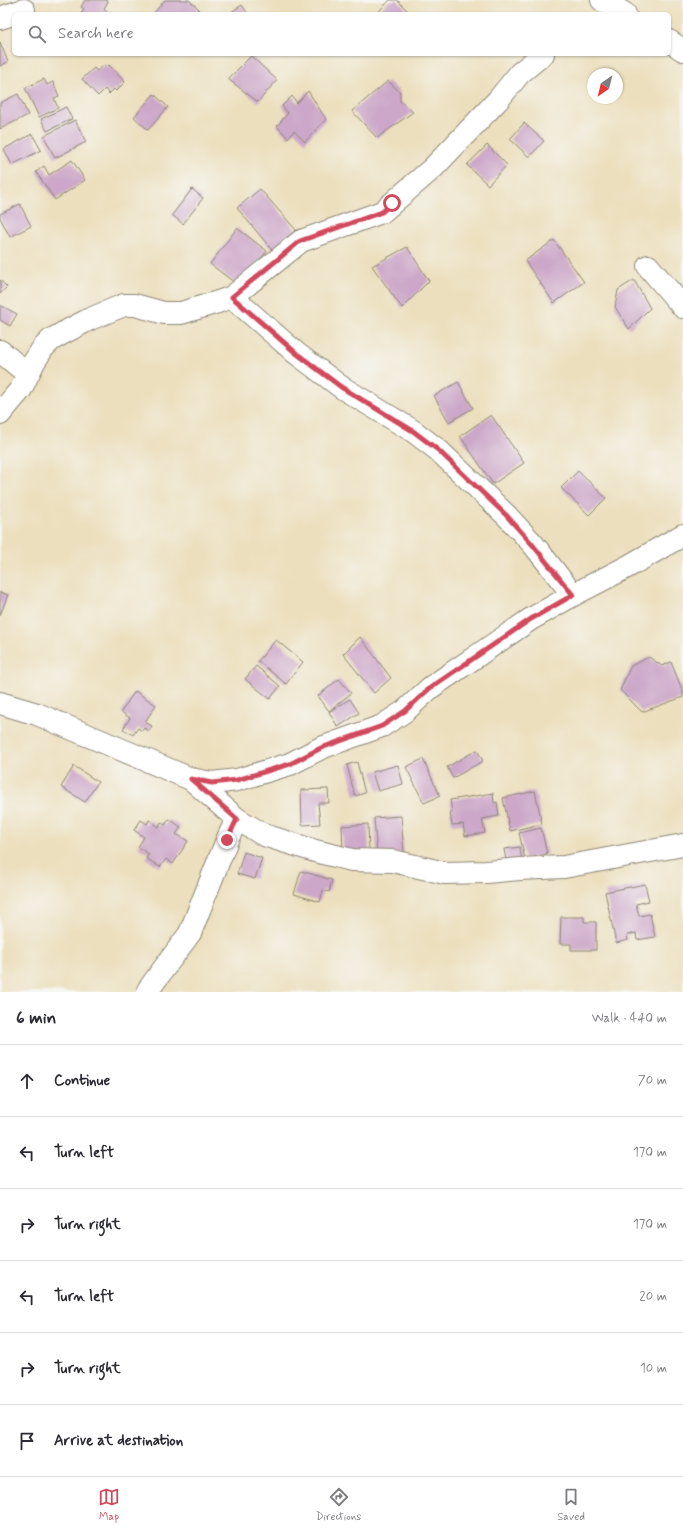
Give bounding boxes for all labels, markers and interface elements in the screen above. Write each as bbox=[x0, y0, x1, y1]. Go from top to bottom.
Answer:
search box bbox=[12, 12, 671, 56]
icon: search bbox=[26, 23, 48, 45]
text: Search here bbox=[58, 24, 134, 44]
north arrow bbox=[587, 68, 623, 104]
route start bbox=[383, 194, 401, 212]
route end bbox=[218, 831, 236, 849]
text: 6 min bbox=[16, 1007, 56, 1029]
text: Walk · 440 m bbox=[592, 1010, 667, 1027]
icon: ahead bbox=[16, 1070, 38, 1092]
text: Continue bbox=[54, 1071, 110, 1091]
text: 70 m bbox=[638, 1072, 667, 1089]
icon: left bbox=[16, 1142, 38, 1164]
text: Turn left bbox=[54, 1143, 114, 1163]
text: 170 m bbox=[633, 1144, 667, 1161]
icon: right bbox=[16, 1214, 38, 1236]
text: Turn right bbox=[54, 1215, 121, 1235]
text: 170 m bbox=[633, 1216, 667, 1233]
icon: left bbox=[16, 1286, 38, 1308]
text: Turn left bbox=[54, 1287, 114, 1307]
text: 20 m bbox=[639, 1288, 667, 1305]
icon: right bbox=[16, 1358, 38, 1380]
text: Turn right bbox=[54, 1359, 121, 1379]
text: 10 m bbox=[640, 1360, 667, 1377]
icon: arrive bbox=[16, 1430, 38, 1452]
text: Arrive at destination bbox=[54, 1431, 183, 1451]
tab: Map bbox=[98, 1486, 120, 1524]
tab: Directions bbox=[316, 1486, 361, 1524]
tab: Saved bbox=[557, 1486, 585, 1524]

